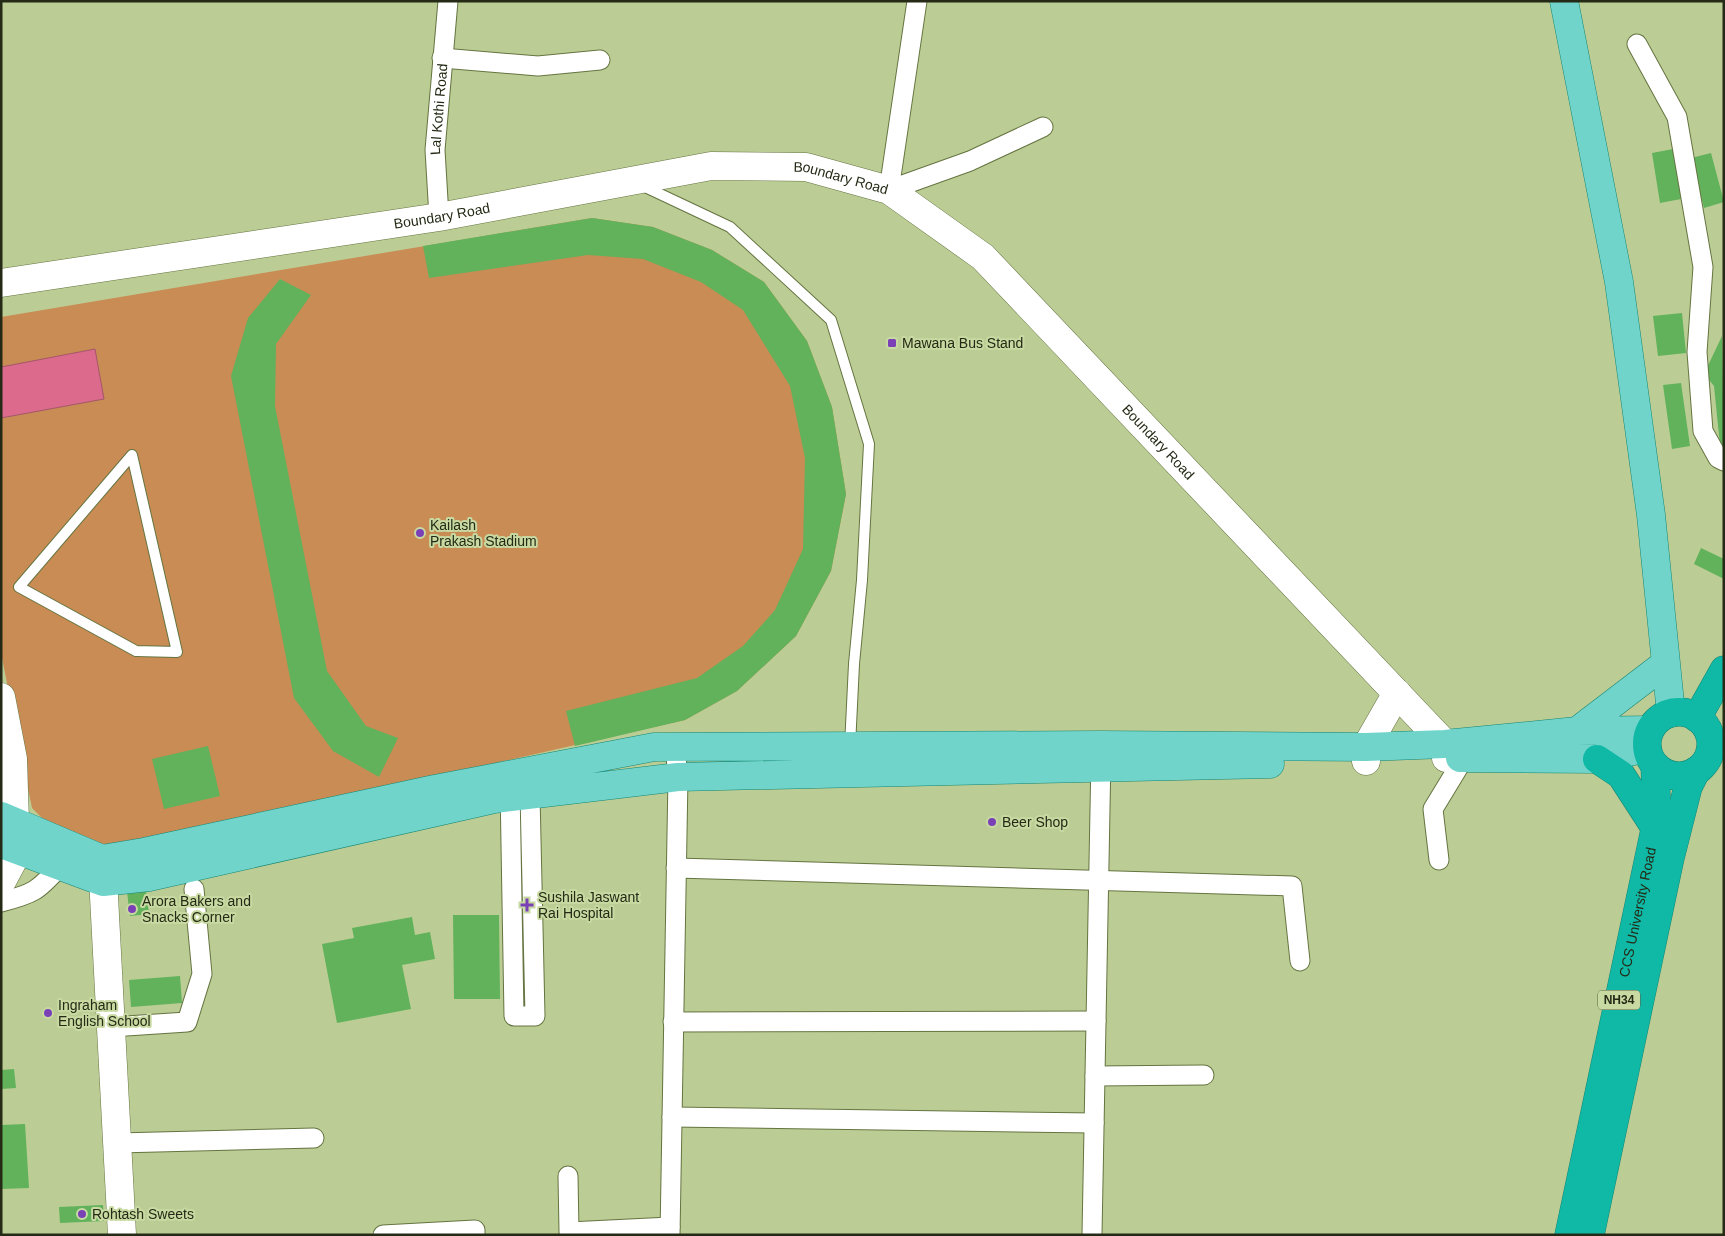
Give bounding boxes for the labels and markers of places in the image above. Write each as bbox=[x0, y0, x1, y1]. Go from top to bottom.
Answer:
place label: Mawana Bus Stand bbox=[902, 335, 1023, 351]
marker: Mawana Bus Stand bbox=[886, 337, 898, 349]
place label: Kailash Prakash Stadium bbox=[430, 517, 537, 549]
marker: Kailash Prakash Stadium bbox=[414, 527, 426, 539]
place label: Beer Shop bbox=[1002, 814, 1068, 830]
marker: Beer Shop bbox=[986, 816, 998, 828]
place label: Sushila Jaswant Rai Hospital bbox=[538, 889, 639, 921]
place label: Arora Bakers and Snacks Corner bbox=[142, 893, 251, 925]
marker: Sushila Jaswant Rai Hospital bbox=[520, 898, 534, 912]
marker: Arora Bakers and Snacks Corner bbox=[126, 903, 138, 915]
place label: Ingraham English School bbox=[58, 997, 151, 1029]
marker: Ingraham English School bbox=[42, 1007, 54, 1019]
place label: Rohtash Sweets bbox=[92, 1206, 194, 1222]
marker: Rohtash Sweets bbox=[76, 1208, 88, 1220]

